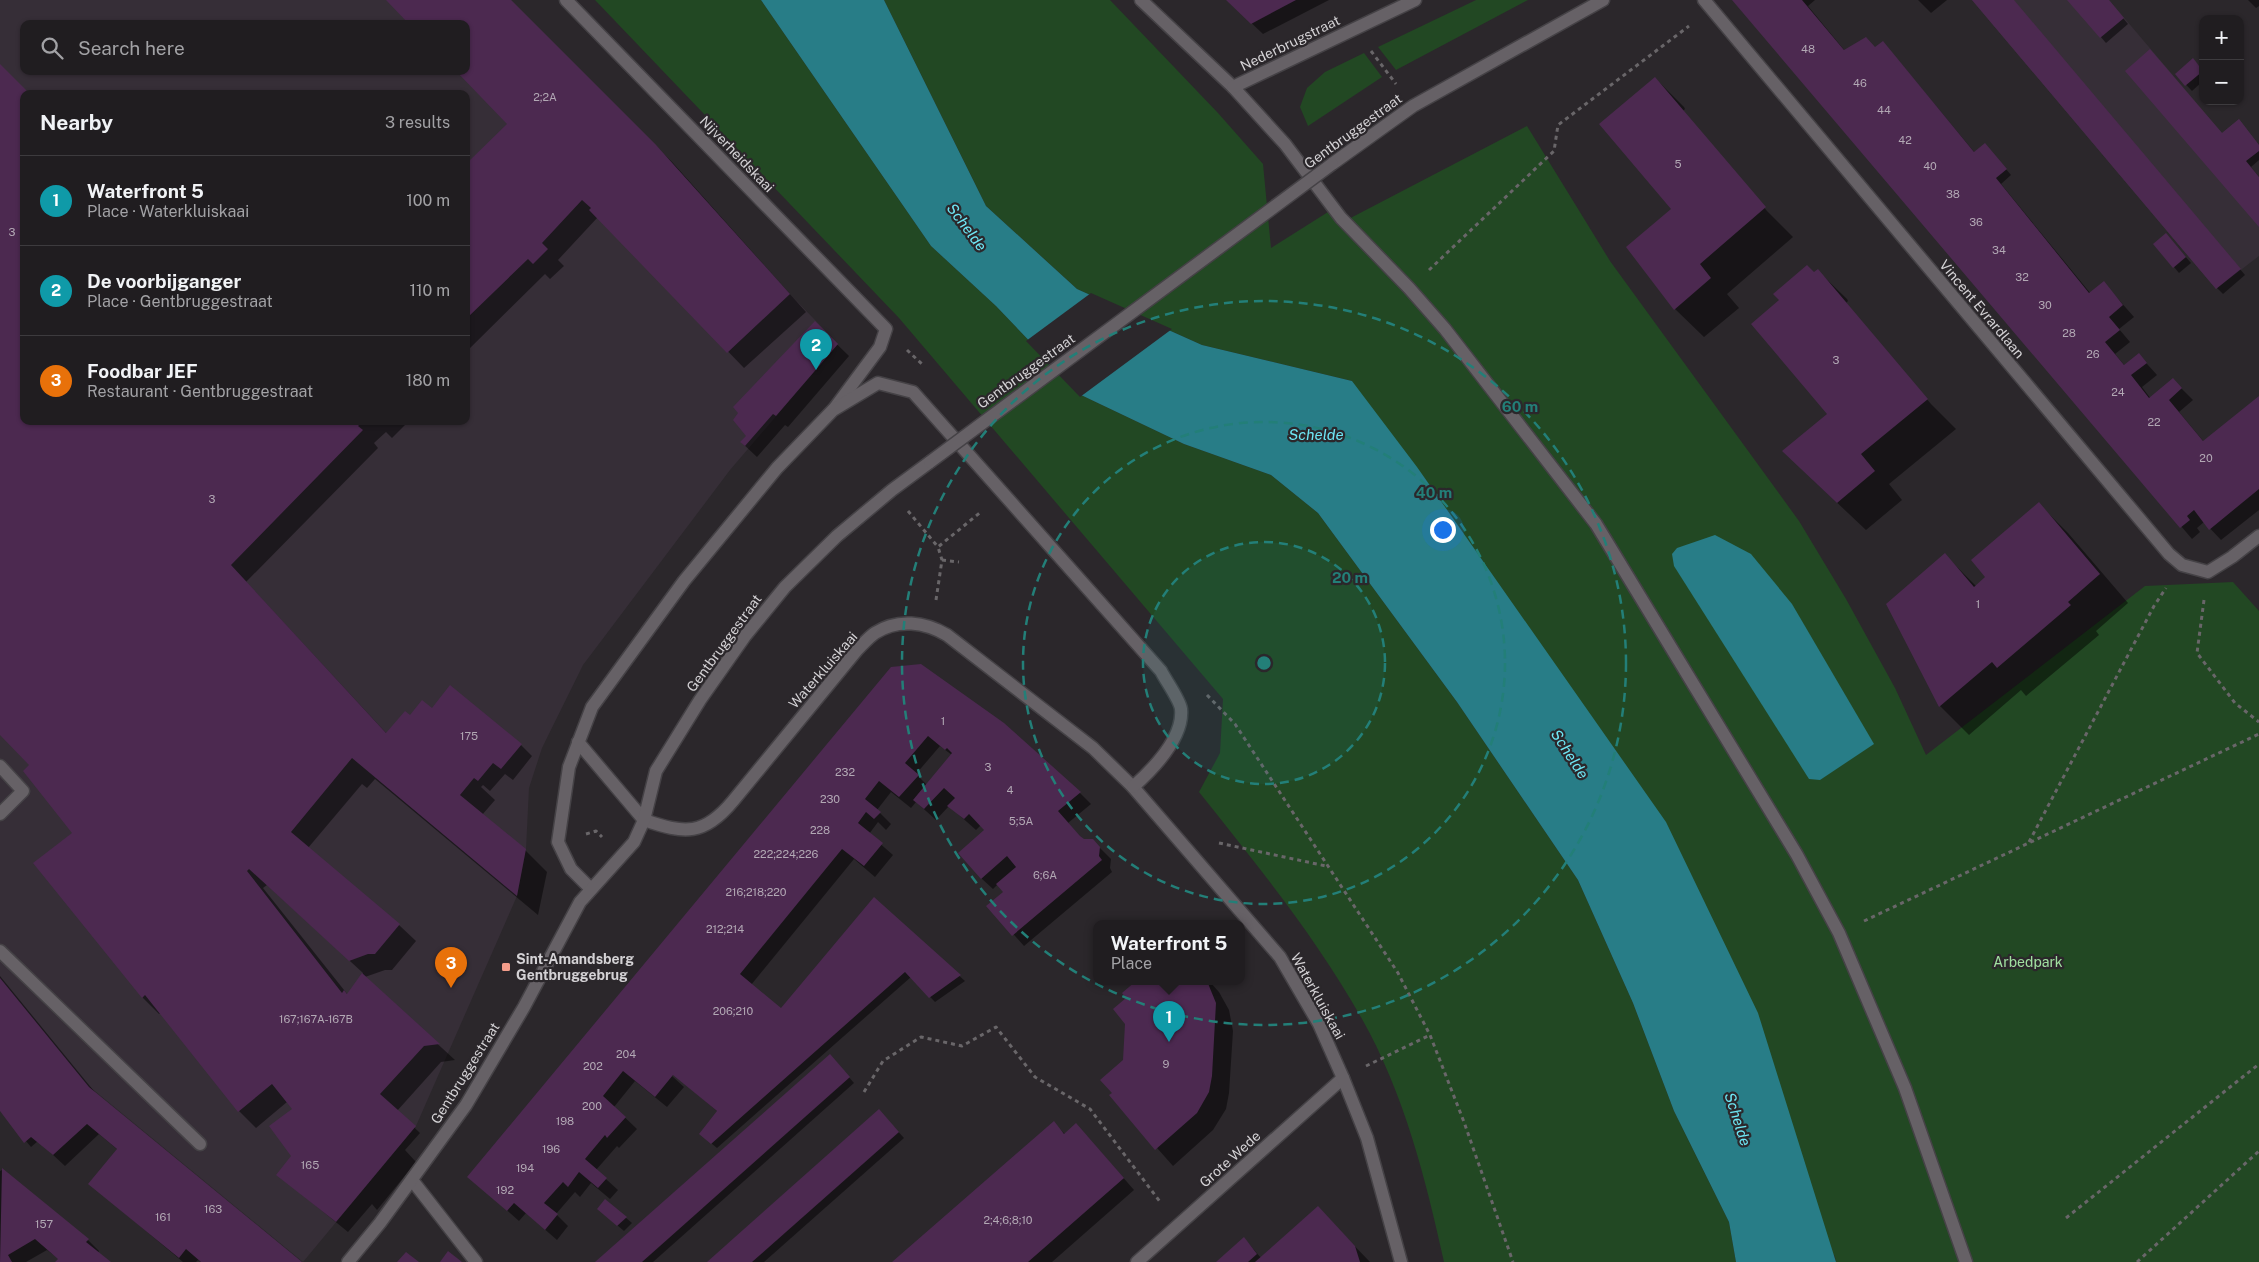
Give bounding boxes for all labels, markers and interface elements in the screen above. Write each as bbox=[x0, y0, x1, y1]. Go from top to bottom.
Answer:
street label: Nederbrugstraat bbox=[1238, 12, 1342, 74]
map controls bbox=[2199, 15, 2244, 105]
button: + bbox=[2199, 15, 2244, 60]
search box bbox=[20, 20, 470, 75]
icon: search bbox=[38, 34, 66, 62]
text: Search here bbox=[78, 37, 185, 59]
house number: 48 bbox=[1801, 43, 1815, 55]
button: − bbox=[2199, 60, 2244, 105]
house number: 46 bbox=[1853, 77, 1867, 89]
street label: Gentbruggestraat bbox=[1301, 90, 1405, 172]
house number: 2;2A bbox=[533, 91, 557, 103]
house number: 44 bbox=[1877, 104, 1891, 116]
text: Nearby bbox=[40, 110, 113, 135]
text: 3 results bbox=[385, 113, 450, 132]
street label: Nijverheidskaai bbox=[697, 113, 777, 195]
house number: 42 bbox=[1898, 134, 1912, 146]
house number: 5 bbox=[1674, 158, 1682, 170]
house number: 40 bbox=[1923, 160, 1937, 172]
text: Waterfront 5 bbox=[87, 180, 204, 202]
house number: 38 bbox=[1946, 188, 1960, 200]
text: 1 bbox=[53, 191, 59, 210]
text: 100 m bbox=[406, 191, 450, 210]
water label: Schelde bbox=[944, 200, 990, 254]
text: Place · Waterkluiskaai bbox=[87, 202, 249, 221]
house number: 36 bbox=[1969, 216, 1983, 228]
house number: 3 bbox=[9, 226, 16, 238]
house number: 34 bbox=[1992, 244, 2006, 256]
street label: Vincent Evrardlaan bbox=[1936, 257, 2028, 361]
text: De voorbijganger bbox=[87, 270, 241, 292]
house number: 32 bbox=[2015, 271, 2029, 283]
text: 2 bbox=[51, 281, 61, 300]
text: 110 m bbox=[409, 281, 450, 300]
text: Place · Gentbruggestraat bbox=[87, 292, 273, 311]
house number: 30 bbox=[2038, 299, 2052, 311]
house number: 28 bbox=[2062, 327, 2076, 339]
pin: 2 bbox=[800, 329, 832, 370]
street label: Gentbruggestraat bbox=[974, 330, 1078, 412]
house number: 26 bbox=[2086, 348, 2100, 360]
house number: 3 bbox=[1833, 354, 1840, 366]
text: Foodbar JEF bbox=[87, 360, 198, 382]
text: 3 bbox=[51, 371, 61, 390]
text: 180 m bbox=[406, 371, 450, 390]
text: Restaurant · Gentbruggestraat bbox=[87, 382, 313, 401]
house number: 24 bbox=[2111, 386, 2125, 398]
text: 60 m bbox=[1502, 398, 1538, 415]
house number: 22 bbox=[2147, 416, 2161, 428]
water label: Schelde bbox=[1288, 426, 1344, 443]
house number: 20 bbox=[2199, 452, 2213, 464]
text: 40 m bbox=[1416, 484, 1452, 501]
house number: 3 bbox=[209, 493, 216, 505]
your location bbox=[1430, 517, 1456, 543]
text: 20 m bbox=[1332, 569, 1368, 586]
street label: Gentbruggestraat bbox=[683, 591, 765, 695]
house number: 1 bbox=[1976, 598, 1980, 610]
street label: Waterkluiskaai bbox=[785, 628, 861, 712]
centre of rings bbox=[1255, 654, 1273, 672]
house number: 1 bbox=[941, 715, 945, 727]
water label: Schelde bbox=[1548, 726, 1592, 782]
house number: 175 bbox=[460, 730, 478, 742]
house number: 3 bbox=[985, 761, 992, 773]
house number: 232 bbox=[835, 766, 855, 778]
house number: 4 bbox=[1007, 784, 1014, 796]
house number: 230 bbox=[820, 793, 840, 805]
house number: 5;5A bbox=[1009, 815, 1033, 827]
house number: 228 bbox=[810, 824, 830, 836]
house number: 222;224;226 bbox=[754, 848, 819, 860]
house number: 6;6A bbox=[1033, 869, 1057, 881]
house number: 216;218;220 bbox=[725, 886, 787, 898]
popup bbox=[1093, 920, 1245, 985]
house number: 212;214 bbox=[706, 923, 744, 935]
text: Waterfront 5 bbox=[1111, 932, 1227, 954]
pin: 3 bbox=[435, 947, 467, 988]
street label: Waterkluiskaai bbox=[1288, 950, 1348, 1042]
place label: Sint-Amandsberg Gentbruggebrug bbox=[516, 951, 634, 983]
text: Place bbox=[1111, 954, 1152, 973]
park label: Arbedpark bbox=[1993, 954, 2063, 970]
marker: Sint-Amandsberg Gentbruggebrug bbox=[500, 961, 512, 973]
pin: 1 bbox=[1153, 1001, 1185, 1042]
house number: 206;210 bbox=[713, 1005, 753, 1017]
house number: 167;167A-167B bbox=[279, 1013, 353, 1025]
street label: Gentbruggestraat bbox=[427, 1019, 503, 1127]
house number: 204 bbox=[616, 1048, 636, 1060]
house number: 9 bbox=[1163, 1058, 1170, 1070]
house number: 202 bbox=[583, 1060, 603, 1072]
water label: Schelde bbox=[1721, 1090, 1755, 1148]
house number: 200 bbox=[582, 1100, 602, 1112]
house number: 198 bbox=[556, 1115, 574, 1127]
street label: Grote Wede bbox=[1196, 1127, 1264, 1190]
house number: 196 bbox=[542, 1143, 560, 1155]
house number: 165 bbox=[301, 1159, 319, 1171]
house number: 194 bbox=[516, 1162, 534, 1174]
house number: 192 bbox=[496, 1184, 514, 1196]
house number: 163 bbox=[204, 1203, 222, 1215]
house number: 161 bbox=[155, 1211, 171, 1223]
house number: 2;4;6;8;10 bbox=[983, 1214, 1033, 1226]
house number: 157 bbox=[35, 1218, 53, 1230]

